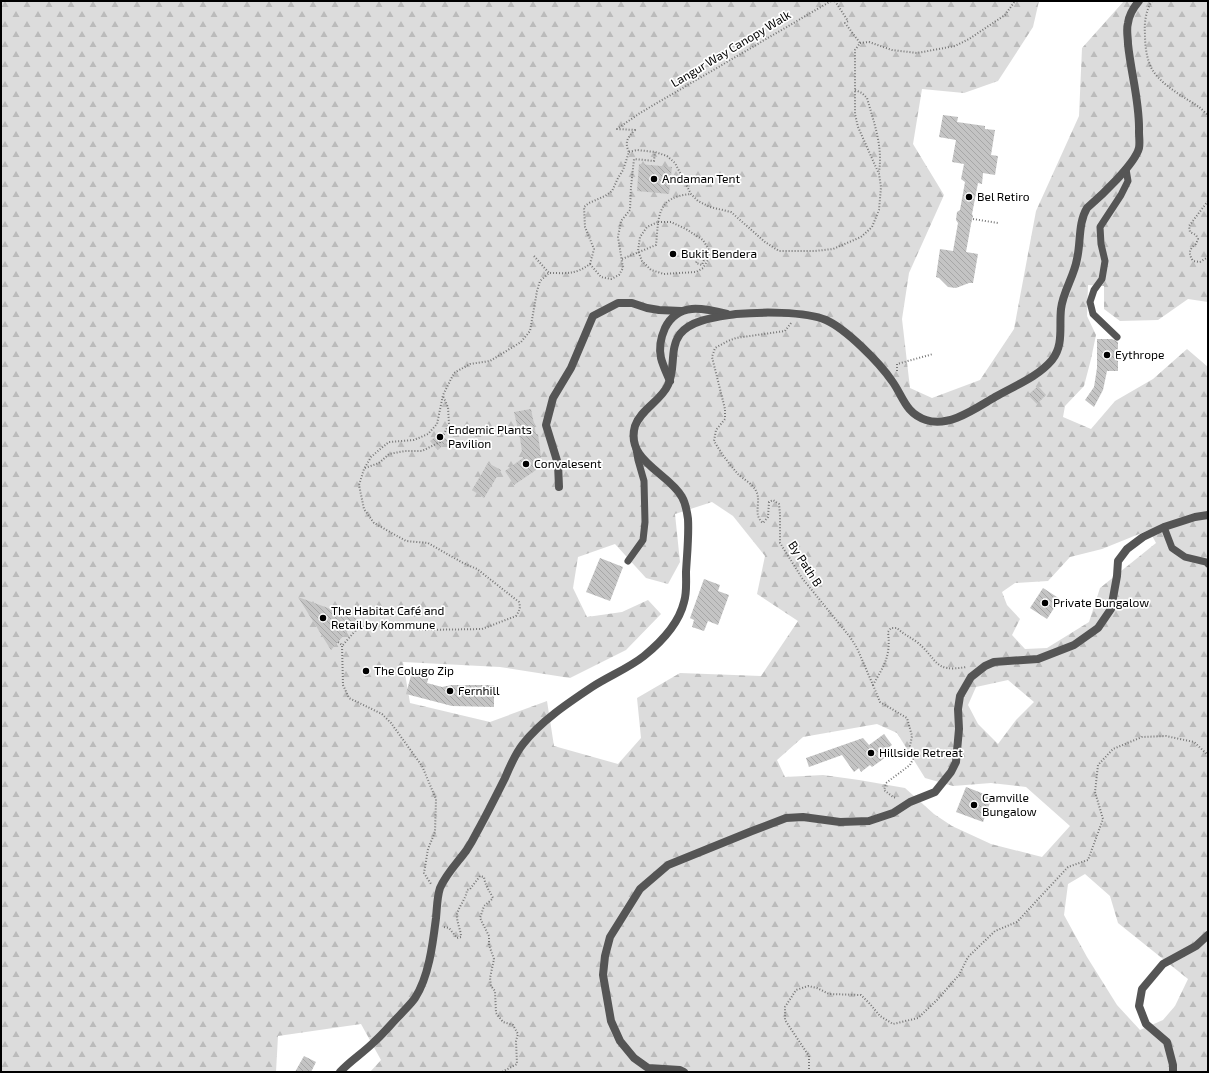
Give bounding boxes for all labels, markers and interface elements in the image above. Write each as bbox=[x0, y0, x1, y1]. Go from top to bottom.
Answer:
street label: Langur Way Canopy Walk bbox=[668, 7, 793, 89]
place label: Andaman Tent bbox=[662, 171, 740, 185]
marker: Andaman Tent bbox=[649, 174, 659, 184]
place label: Bel Retiro bbox=[977, 189, 1030, 203]
marker: Bel Retiro bbox=[964, 192, 974, 202]
place label: Bukit Bendera bbox=[681, 246, 757, 260]
marker: Bukit Bendera bbox=[668, 249, 678, 259]
place label: Eythrope bbox=[1115, 347, 1165, 361]
marker: Eythrope bbox=[1102, 350, 1112, 360]
place label: Endemic Plants Pavilion bbox=[448, 422, 532, 450]
marker: Endemic Plants Pavilion bbox=[435, 432, 445, 442]
place label: Convalesent bbox=[534, 456, 602, 470]
marker: Convalesent bbox=[521, 459, 531, 469]
street label: By Path B bbox=[786, 538, 826, 589]
place label: Private Bungalow bbox=[1053, 595, 1149, 609]
marker: Private Bungalow bbox=[1040, 598, 1050, 608]
place label: The Habitat Café and Retail by Kommune bbox=[331, 603, 444, 631]
marker: The Habitat Café and Retail by Kommune bbox=[318, 613, 328, 623]
place label: The Colugo Zip bbox=[374, 663, 454, 677]
marker: The Colugo Zip bbox=[361, 666, 371, 676]
place label: Fernhill bbox=[458, 683, 500, 697]
marker: Fernhill bbox=[445, 686, 455, 696]
place label: Hillside Retreat bbox=[879, 745, 963, 759]
marker: Hillside Retreat bbox=[866, 748, 876, 758]
place label: Camville Bungalow bbox=[982, 790, 1037, 818]
marker: Camville Bungalow bbox=[969, 800, 979, 810]

